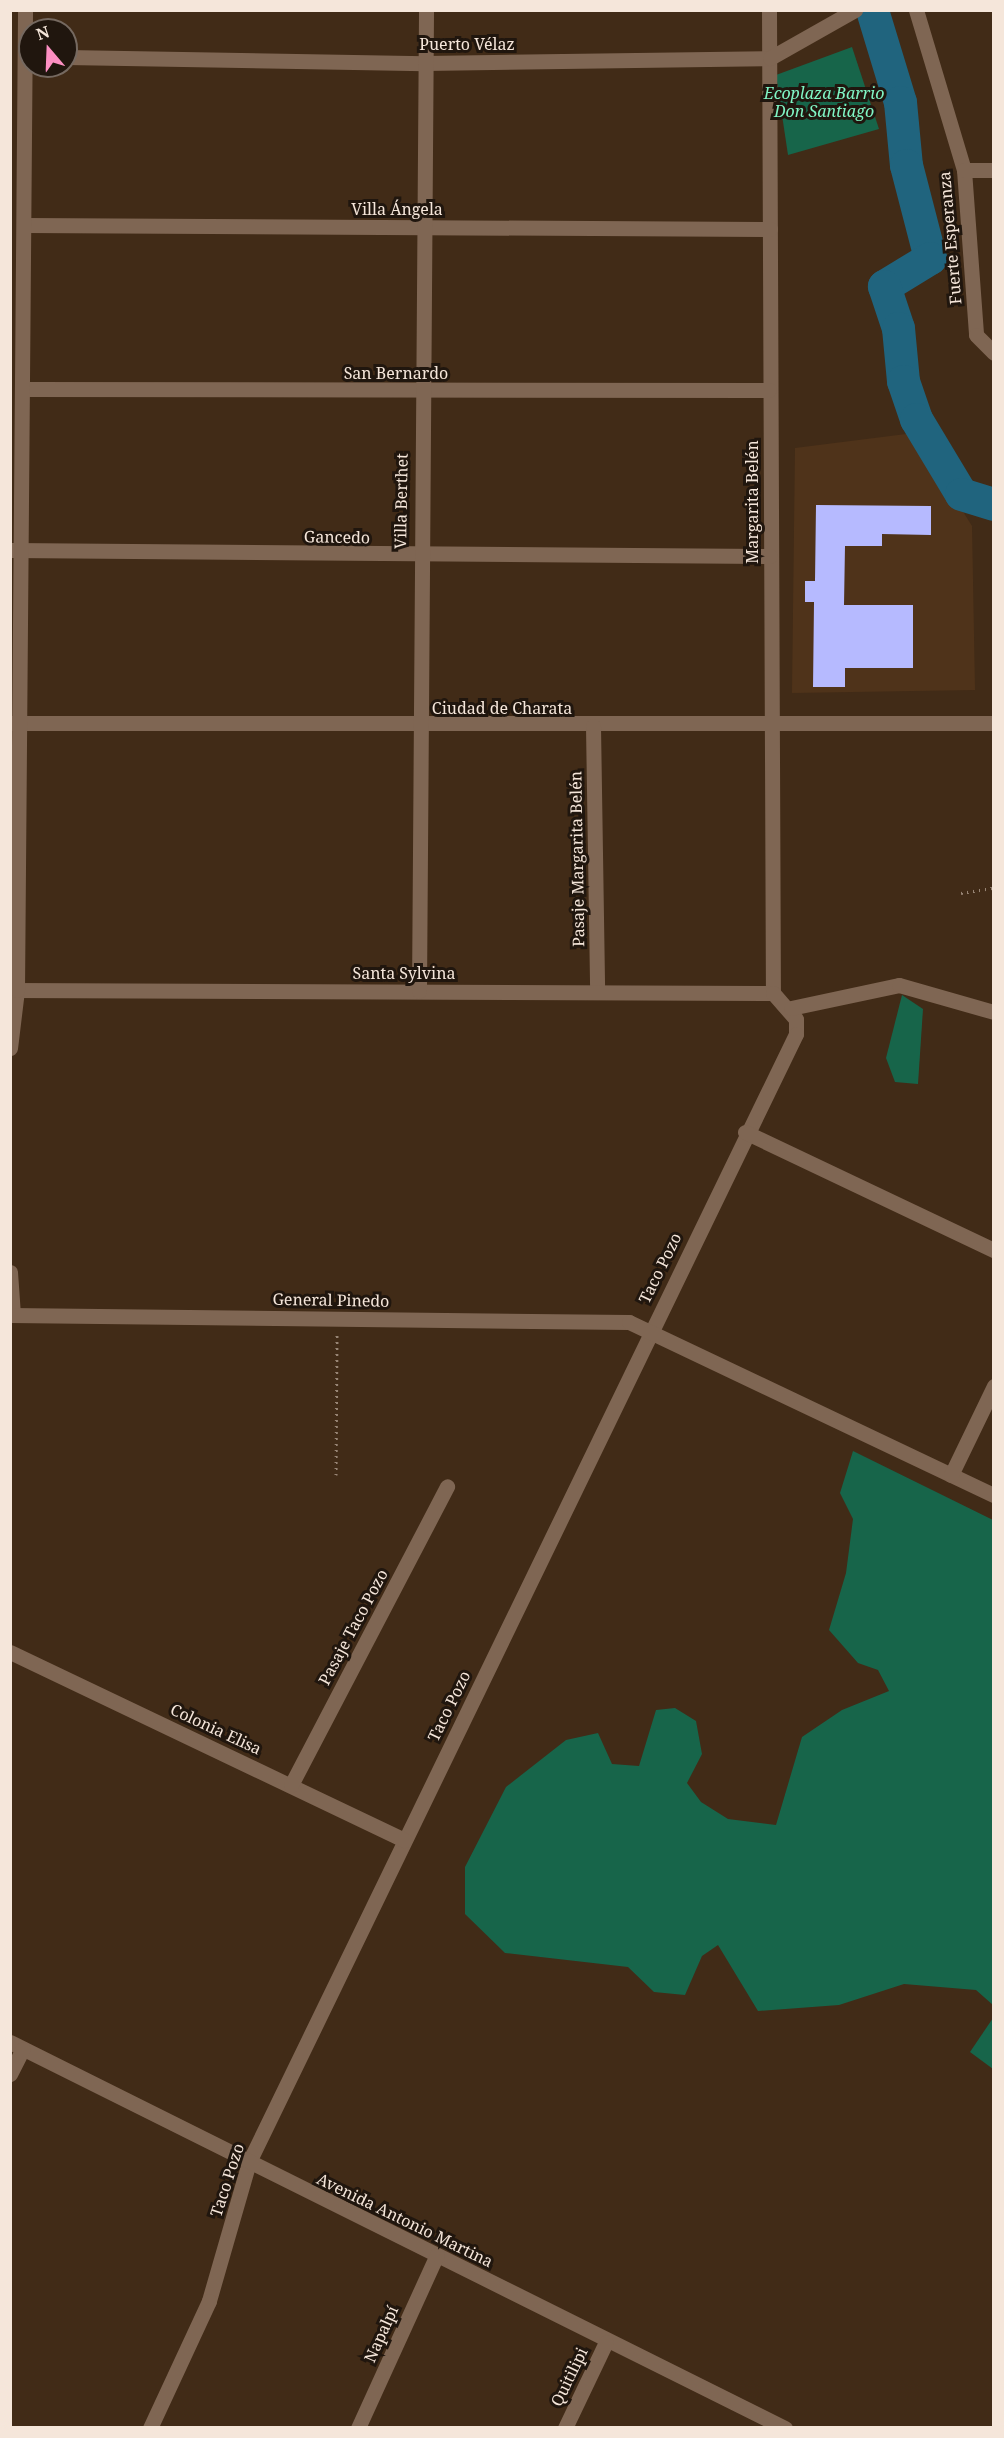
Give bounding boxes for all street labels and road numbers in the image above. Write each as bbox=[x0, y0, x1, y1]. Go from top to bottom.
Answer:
street label: Puerto Vélaz bbox=[419, 34, 515, 54]
street label: Fuerte Esperanza bbox=[935, 171, 965, 305]
street label: Villa Ángela bbox=[351, 199, 443, 219]
street label: San Bernardo bbox=[344, 363, 448, 383]
street label: Margarita Belén bbox=[742, 440, 762, 564]
street label: Villa Berthet bbox=[391, 453, 411, 549]
street label: Gancedo bbox=[304, 527, 370, 547]
street label: Ciudad de Charata bbox=[432, 698, 572, 718]
street label: Pasaje Margarita Belén bbox=[566, 771, 588, 947]
street label: Santa Sylvina bbox=[353, 963, 455, 983]
street label: Taco Pozo bbox=[635, 1230, 685, 1306]
street label: General Pinedo bbox=[272, 1289, 390, 1311]
street label: Pasaje Taco Pozo bbox=[314, 1566, 392, 1688]
street label: Taco Pozo bbox=[424, 1668, 474, 1744]
street label: Colonia Elisa bbox=[167, 1700, 265, 1758]
street label: Taco Pozo bbox=[206, 2141, 248, 2219]
street label: Avenida Antonio Martina bbox=[314, 2169, 496, 2271]
street label: Napalpí bbox=[360, 2303, 402, 2365]
street label: Quitilipi bbox=[547, 2345, 591, 2409]

